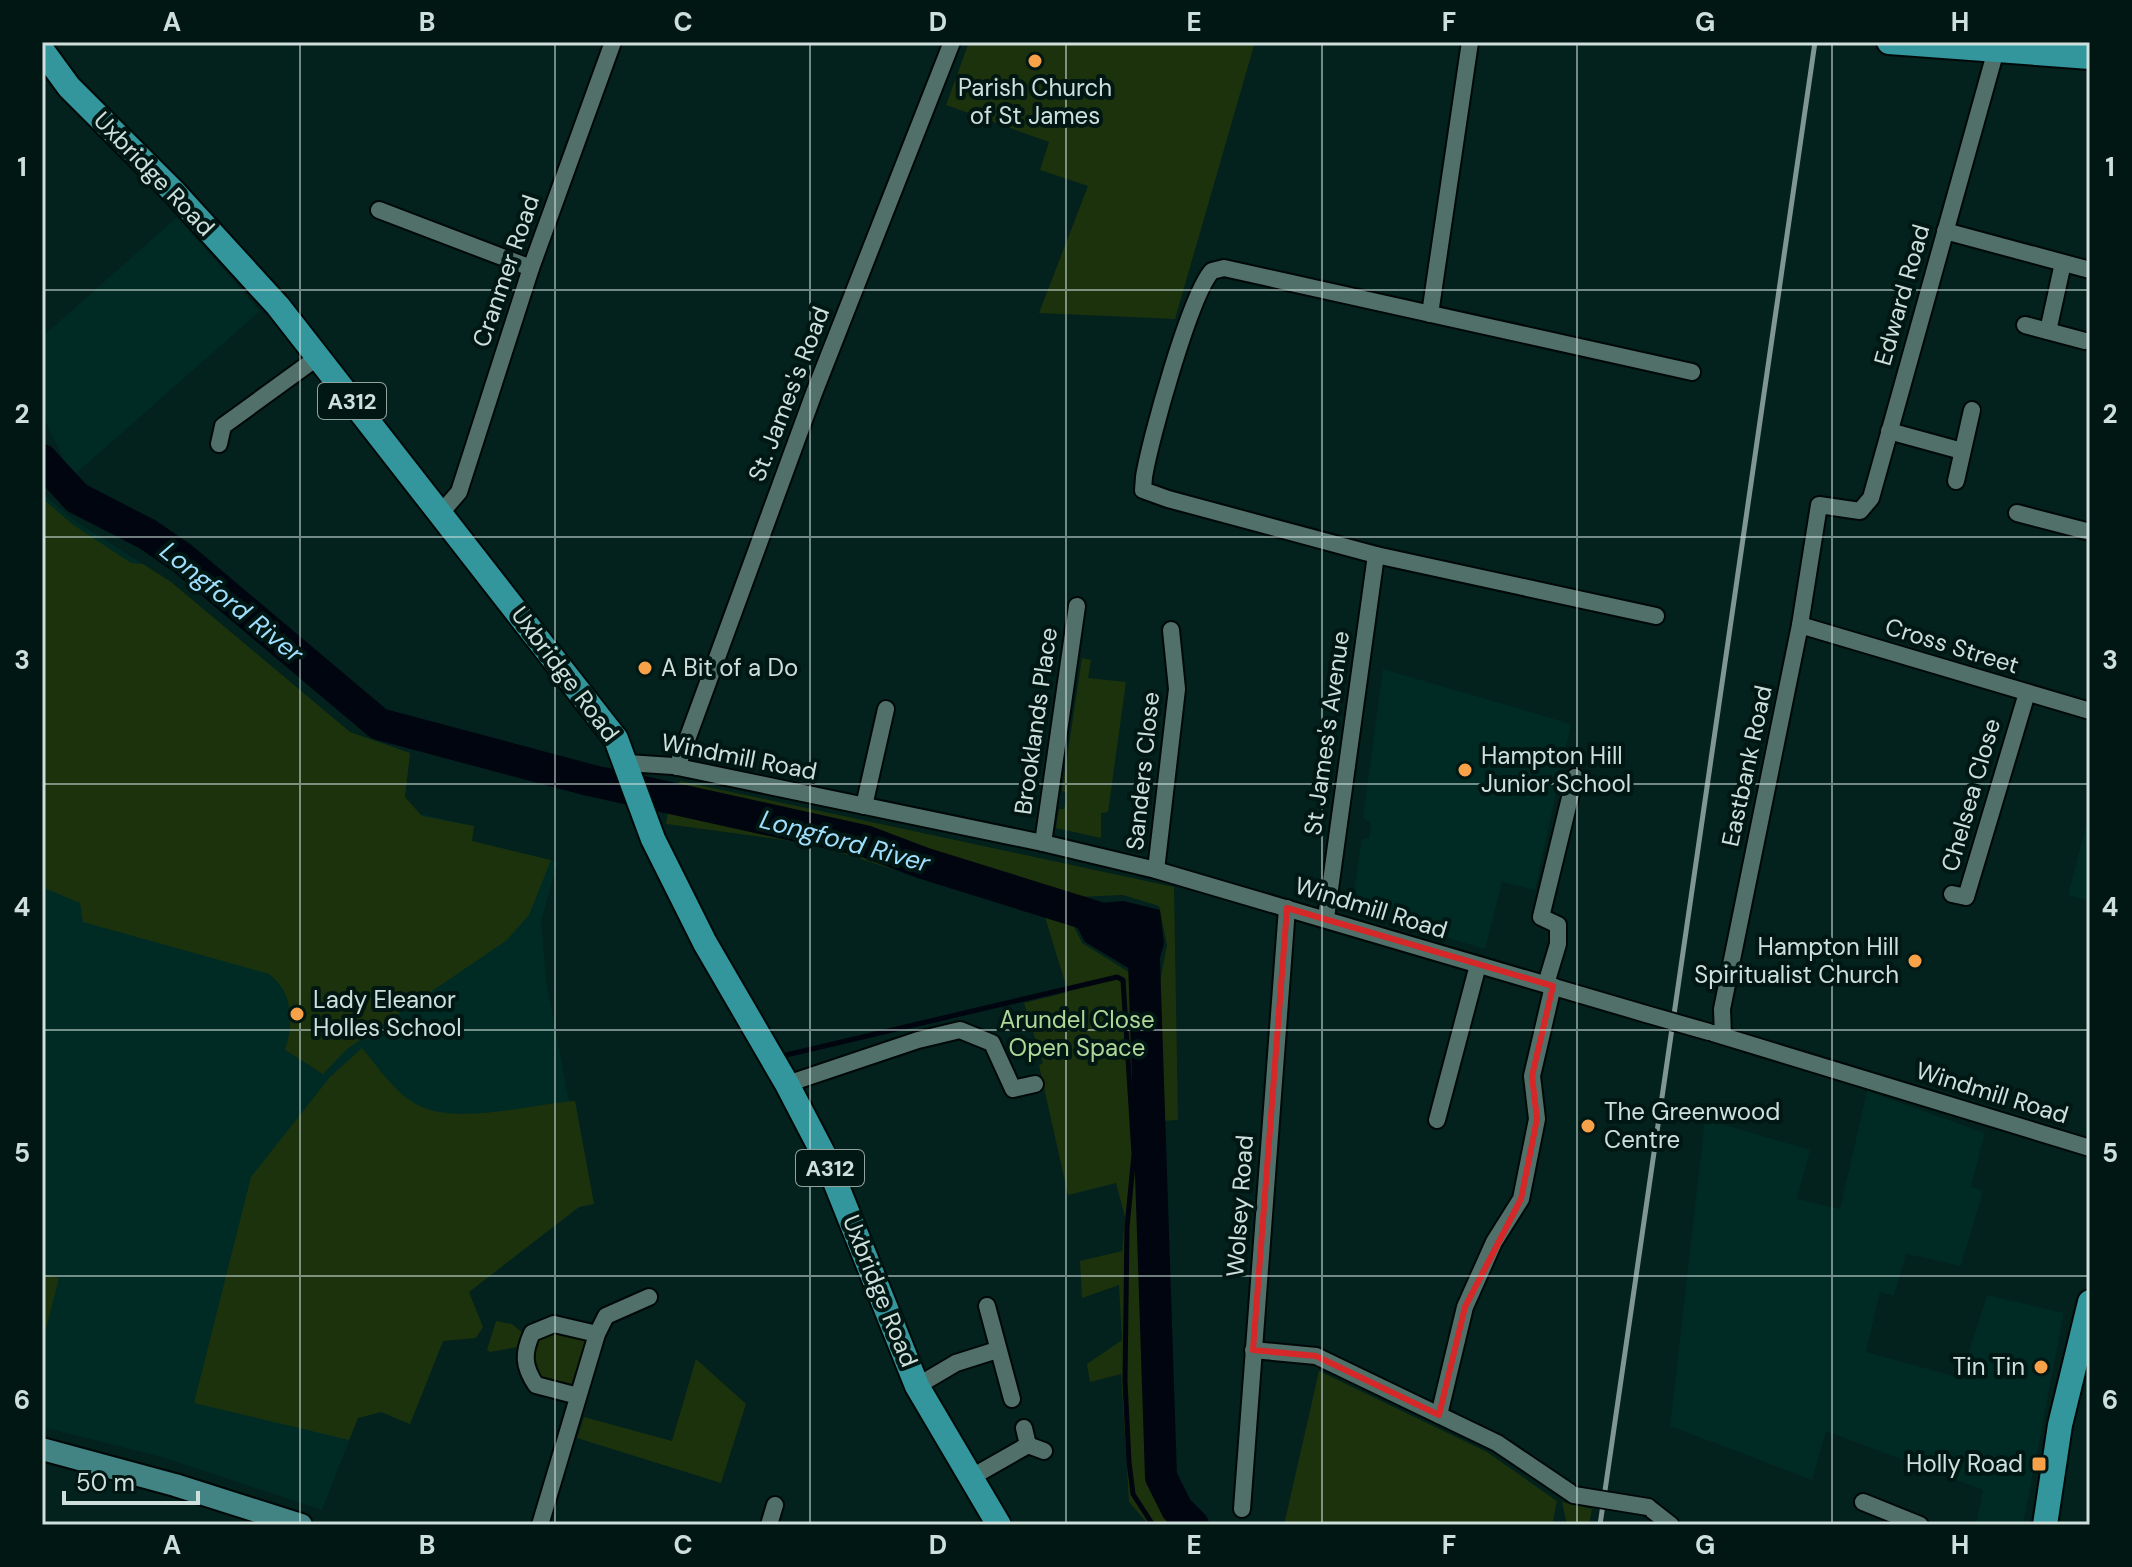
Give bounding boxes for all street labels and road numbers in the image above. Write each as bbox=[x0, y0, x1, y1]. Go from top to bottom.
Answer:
street label: Uxbridge Road bbox=[87, 105, 221, 242]
street label: Cranmer Road bbox=[465, 191, 546, 351]
street label: Edward Road bbox=[1867, 221, 1936, 369]
street label: St. James's Road bbox=[741, 302, 836, 486]
road number: A312 bbox=[318, 383, 386, 419]
street label: Uxbridge Road bbox=[505, 600, 626, 747]
street label: Cross Street bbox=[1881, 610, 2023, 681]
street label: Brooklands Place bbox=[1007, 625, 1064, 817]
street label: St James's Avenue bbox=[1297, 629, 1356, 837]
street label: Eastbank Road bbox=[1714, 683, 1779, 849]
street label: Sanders Close bbox=[1119, 690, 1166, 852]
street label: Chelsea Close bbox=[1934, 715, 2007, 875]
street label: Windmill Road bbox=[659, 726, 820, 787]
street label: Windmill Road bbox=[1291, 870, 1451, 945]
street label: Windmill Road bbox=[1912, 1055, 2072, 1130]
street label: Wolsey Road bbox=[1219, 1134, 1260, 1278]
road number: A312 bbox=[796, 1150, 864, 1186]
street label: Uxbridge Road bbox=[836, 1210, 925, 1371]

